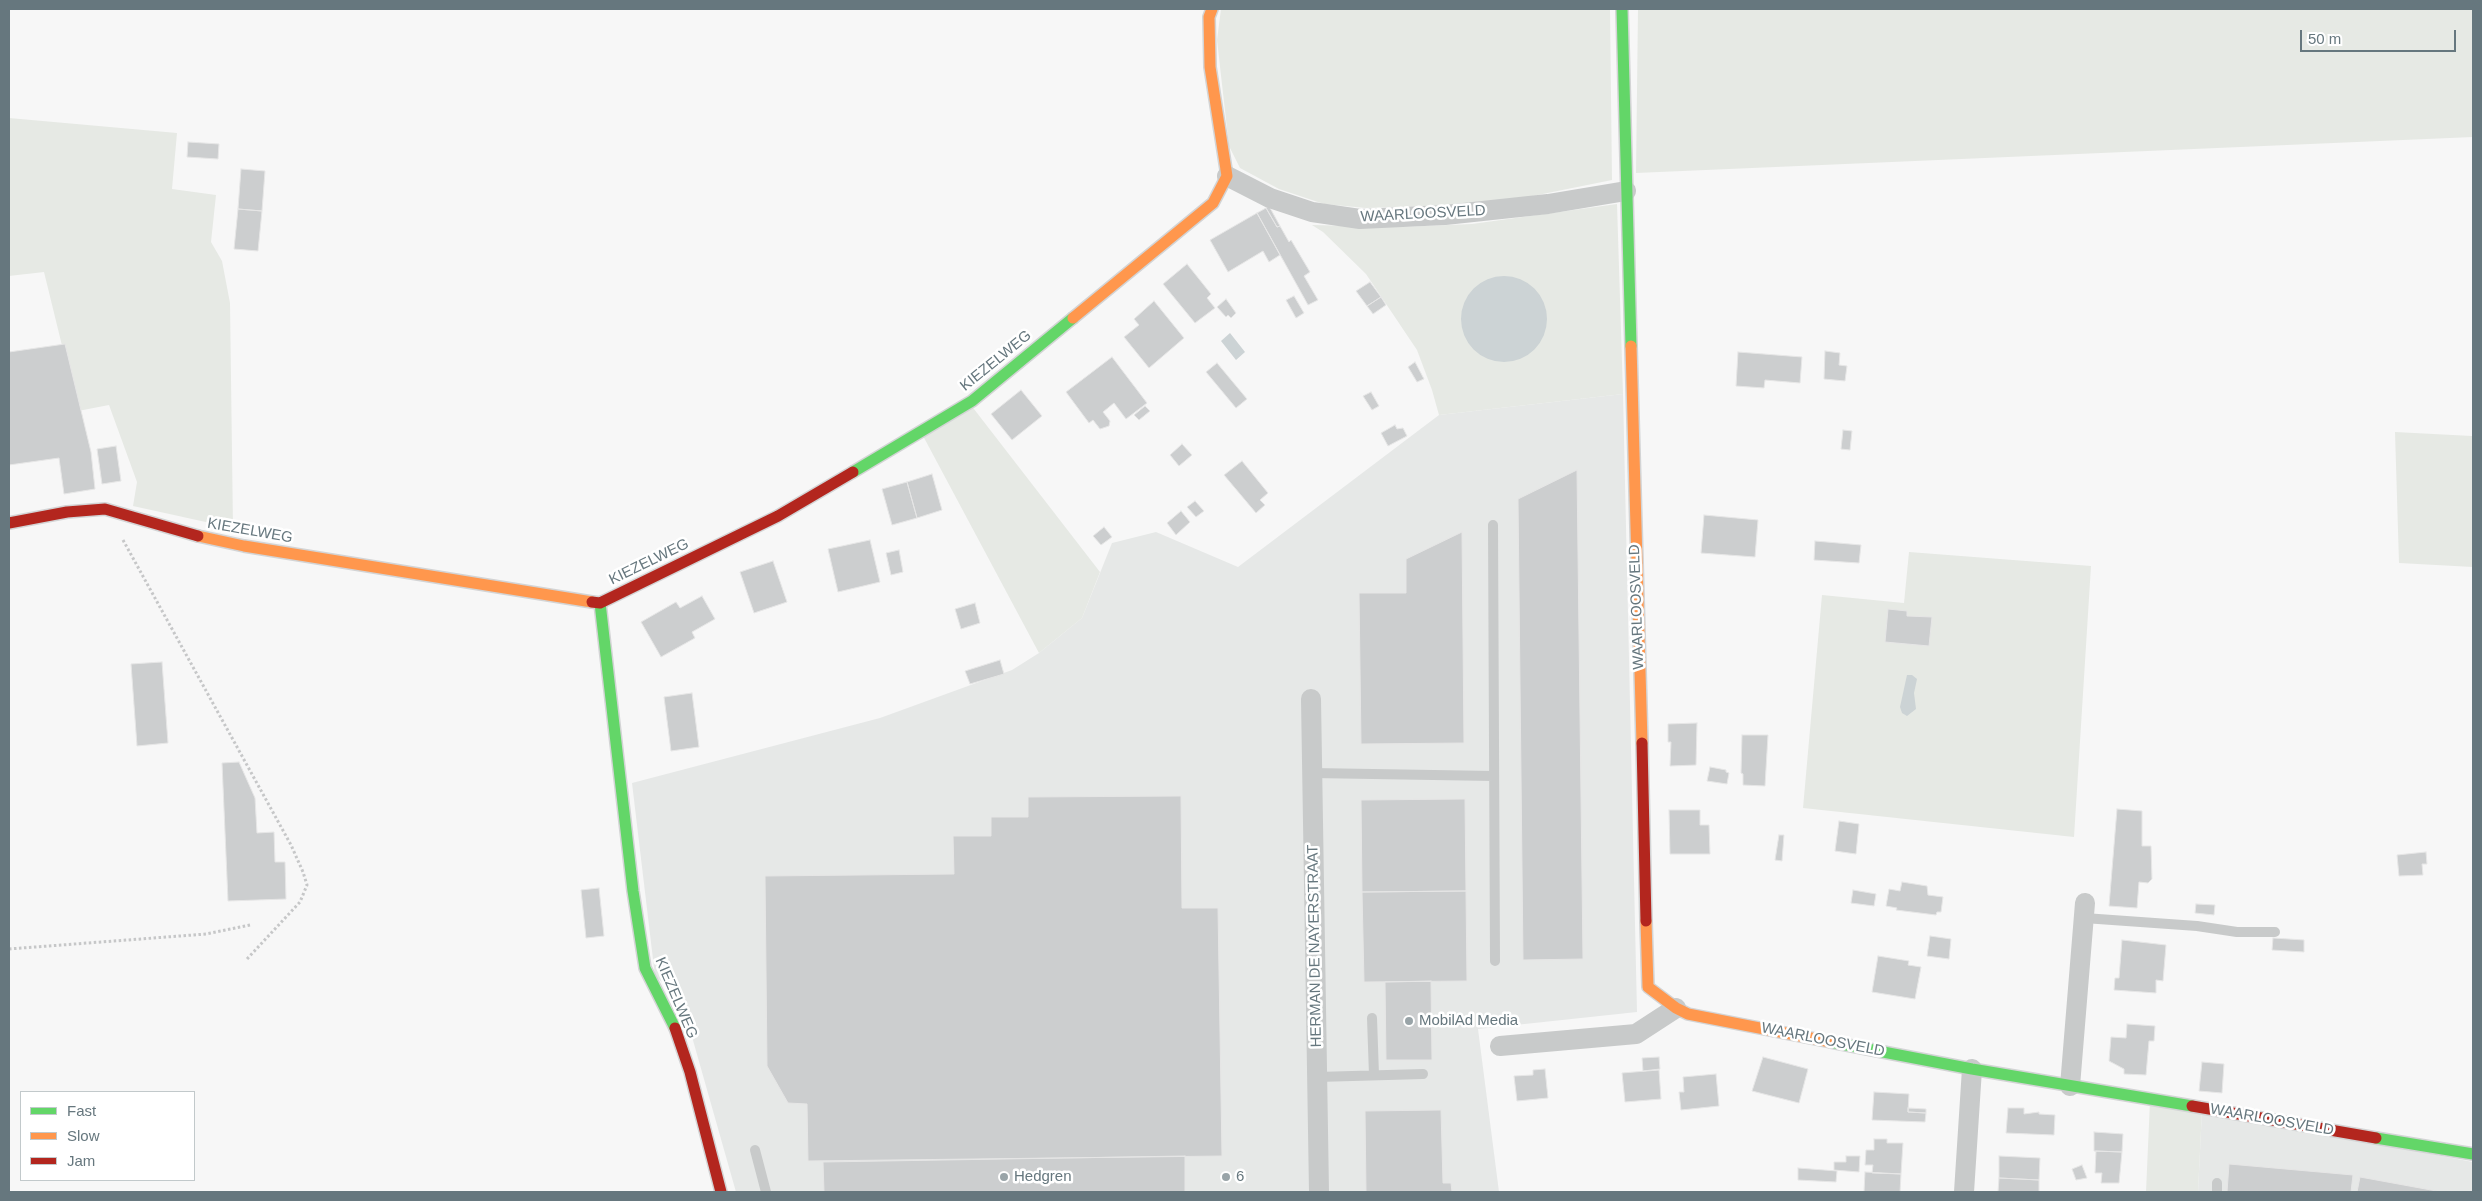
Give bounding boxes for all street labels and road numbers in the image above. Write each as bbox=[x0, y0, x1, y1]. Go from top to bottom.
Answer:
street label: WAARLOOSVELD bbox=[1360, 202, 1486, 226]
street label: KIEZELWEG bbox=[957, 327, 1035, 395]
street label: KIEZELWEG bbox=[206, 515, 294, 547]
street label: KIEZELWEG bbox=[606, 535, 692, 589]
street label: WAARLOOSVELD bbox=[1626, 544, 1648, 670]
street label: HERMAN DE NAYERSTRAAT bbox=[1304, 844, 1326, 1048]
street label: KIEZELWEG bbox=[651, 955, 701, 1041]
street label: WAARLOOSVELD bbox=[1760, 1019, 1886, 1061]
street label: WAARLOOSVELD bbox=[2209, 1100, 2335, 1140]

